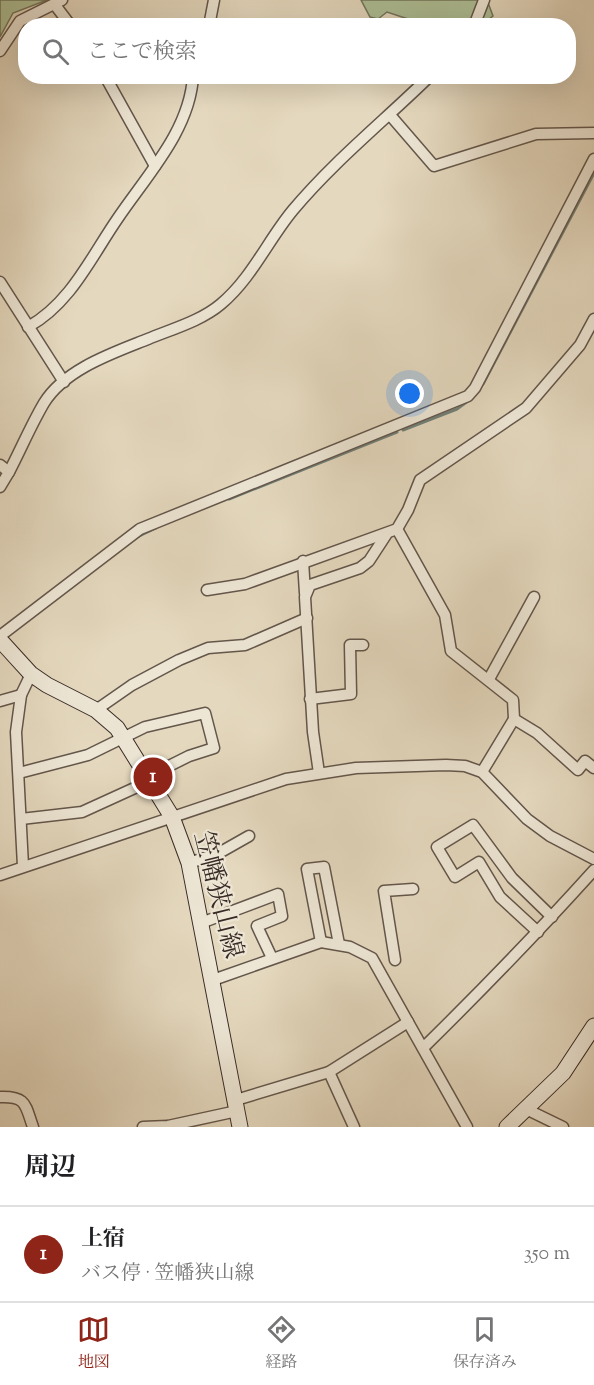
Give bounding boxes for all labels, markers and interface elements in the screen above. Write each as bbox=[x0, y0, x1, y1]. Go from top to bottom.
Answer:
search box bbox=[18, 18, 576, 84]
icon: search bbox=[39, 35, 72, 68]
text: ここで検索 bbox=[87, 37, 197, 69]
your location bbox=[395, 379, 424, 408]
pin: 1 bbox=[134, 754, 172, 800]
street label: 笠幡狭山線 bbox=[183, 827, 251, 963]
text: 周辺 bbox=[24, 1150, 76, 1187]
text: 上宿 bbox=[81, 1224, 125, 1256]
text: 1 bbox=[40, 1240, 47, 1269]
text: 350 m bbox=[524, 1240, 570, 1269]
text: バス停 · 笠幡狭山線 bbox=[81, 1260, 255, 1289]
tab: 地図 bbox=[77, 1313, 110, 1375]
tab: 経路 bbox=[265, 1313, 298, 1375]
tab: 保存済み bbox=[453, 1313, 517, 1375]

